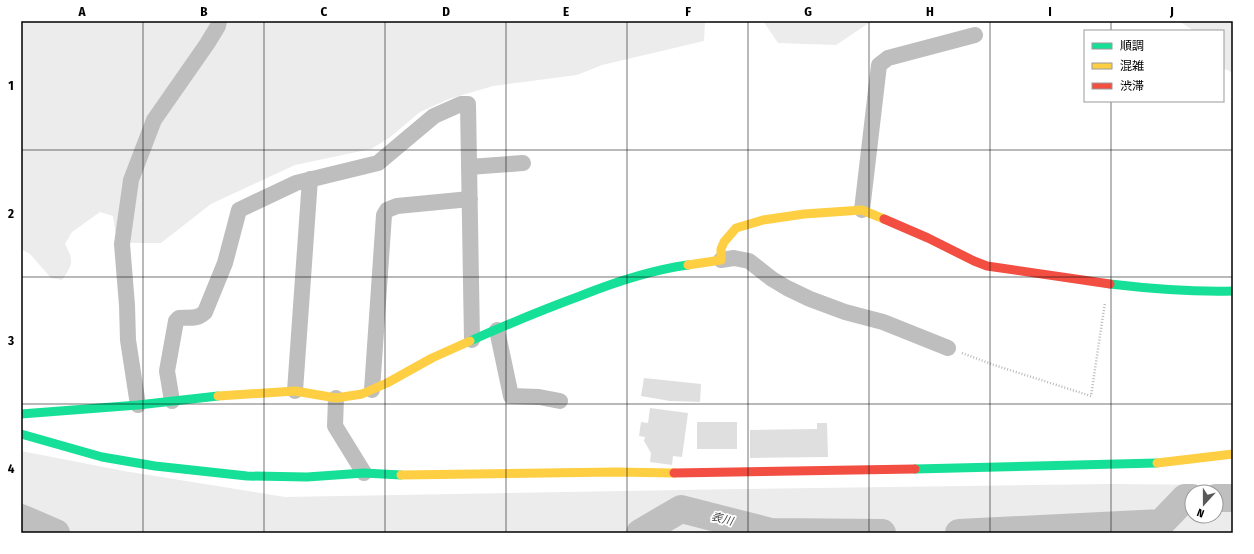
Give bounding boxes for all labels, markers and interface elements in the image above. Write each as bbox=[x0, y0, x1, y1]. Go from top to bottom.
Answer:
text: A bbox=[77, 4, 86, 19]
text: B bbox=[200, 4, 208, 19]
text: C bbox=[321, 4, 328, 19]
text: D bbox=[442, 4, 450, 19]
text: E bbox=[563, 4, 569, 19]
text: F bbox=[685, 4, 691, 19]
text: G bbox=[804, 4, 812, 19]
text: H bbox=[926, 4, 934, 19]
text: I bbox=[1048, 4, 1052, 19]
text: J bbox=[1169, 4, 1174, 19]
legend bbox=[1084, 30, 1224, 102]
text: 順調 bbox=[1120, 39, 1144, 53]
text: 混雑 bbox=[1120, 59, 1144, 73]
text: 1 bbox=[8, 78, 14, 93]
text: 渋滞 bbox=[1120, 79, 1144, 93]
text: 2 bbox=[7, 206, 14, 221]
text: 3 bbox=[7, 333, 14, 348]
text: 4 bbox=[8, 461, 15, 476]
north arrow bbox=[1184, 484, 1224, 524]
text: N bbox=[1195, 506, 1206, 520]
water label: 表川 bbox=[710, 510, 735, 528]

